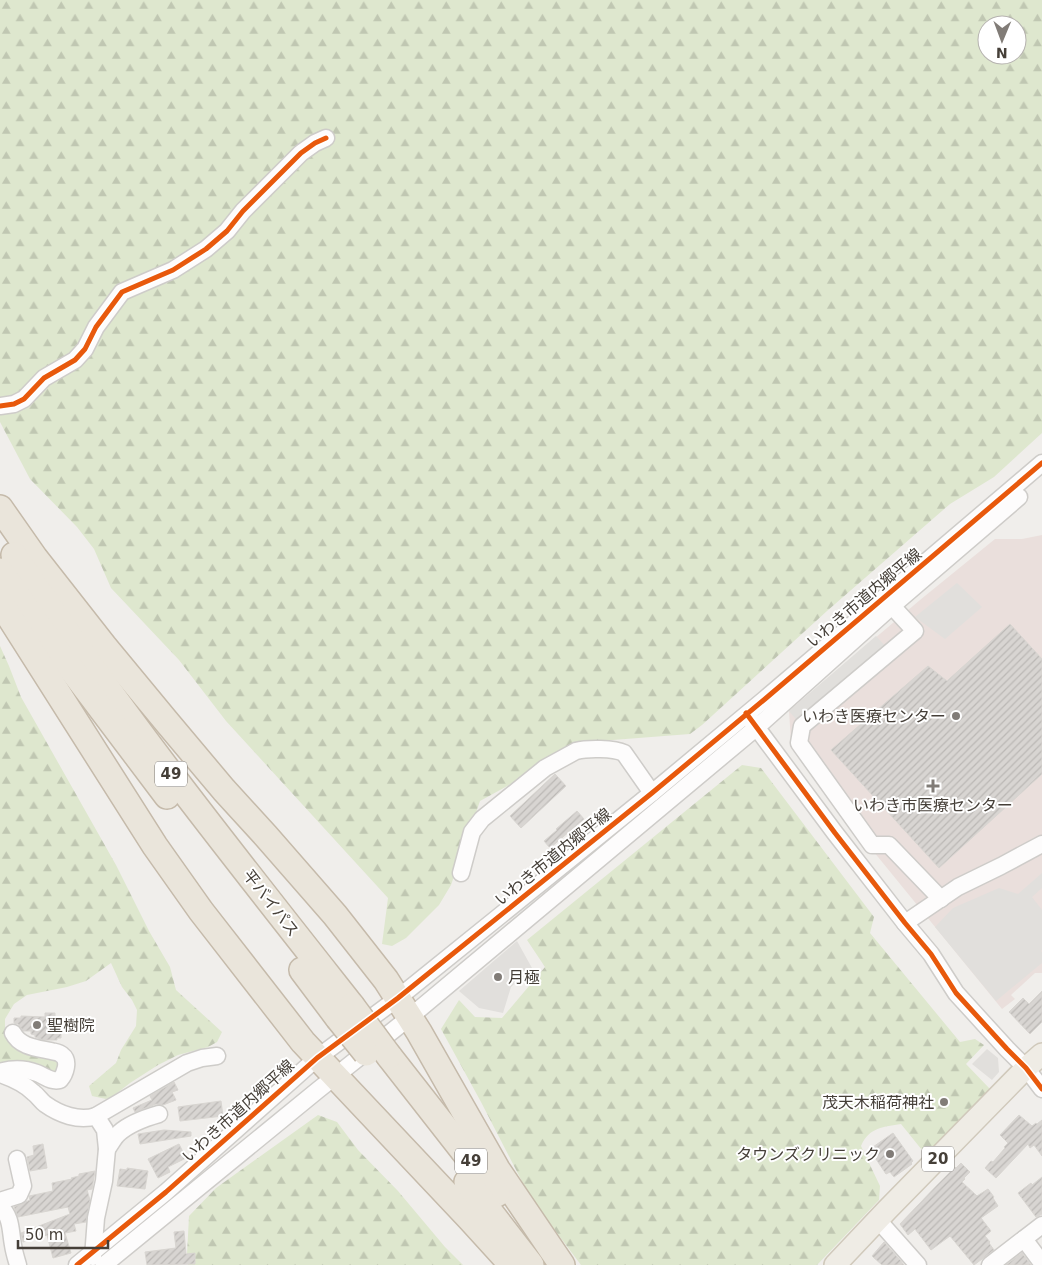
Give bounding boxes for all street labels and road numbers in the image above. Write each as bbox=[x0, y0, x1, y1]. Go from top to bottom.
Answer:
street label: いわき市道内郷平線 bbox=[803, 544, 925, 652]
road number: 49 bbox=[155, 762, 187, 786]
street label: いわき市道内郷平線 bbox=[491, 804, 615, 910]
street label: 平バイパス bbox=[239, 866, 303, 940]
street label: いわき市道内郷平線 bbox=[178, 1056, 298, 1166]
road number: 20 bbox=[922, 1146, 954, 1172]
road number: 49 bbox=[455, 1148, 487, 1174]

